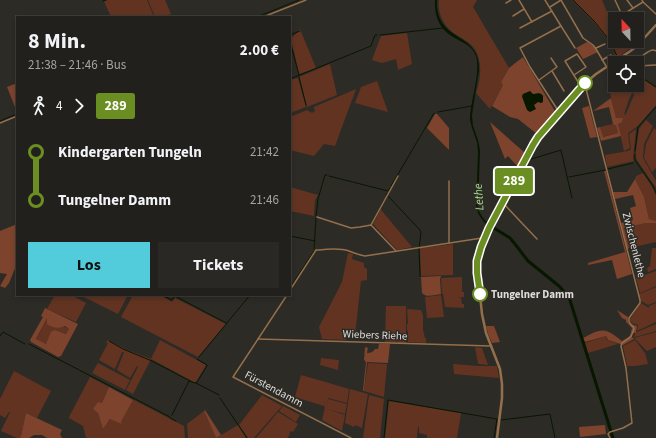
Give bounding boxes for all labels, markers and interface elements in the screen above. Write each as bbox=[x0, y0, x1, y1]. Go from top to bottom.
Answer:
north arrow bbox=[608, 12, 644, 48]
map controls bbox=[608, 12, 644, 92]
text: 8 Min. bbox=[28, 25, 86, 57]
text: 2.00 € bbox=[240, 40, 279, 61]
text: 21:38 – 21:46 · Bus bbox=[28, 56, 126, 74]
button: locate bbox=[608, 56, 644, 92]
unlabelled marker bbox=[577, 75, 593, 91]
icon: walk bbox=[28, 95, 50, 117]
icon: forward bbox=[68, 95, 90, 117]
text: 289 bbox=[104, 96, 127, 116]
text: 4 bbox=[56, 97, 62, 115]
text: Kindergarten Tungeln bbox=[58, 142, 202, 163]
text: 21:42 bbox=[250, 143, 279, 161]
line badge: 289 bbox=[491, 168, 537, 194]
text: 289 bbox=[503, 171, 525, 191]
water label: Lethe bbox=[470, 183, 488, 211]
text: Tungelner Damm bbox=[58, 190, 171, 211]
text: 21:46 bbox=[250, 191, 279, 209]
street label: Zwischenlethe bbox=[619, 211, 649, 280]
button: Los bbox=[28, 242, 150, 288]
button: Tickets bbox=[158, 242, 279, 288]
marker: Tungelner Damm bbox=[472, 286, 488, 302]
place label: Tungelner Damm bbox=[491, 287, 574, 302]
street label: Wiebers Riehe bbox=[342, 326, 408, 344]
street label: Fürstendamm bbox=[242, 367, 306, 411]

